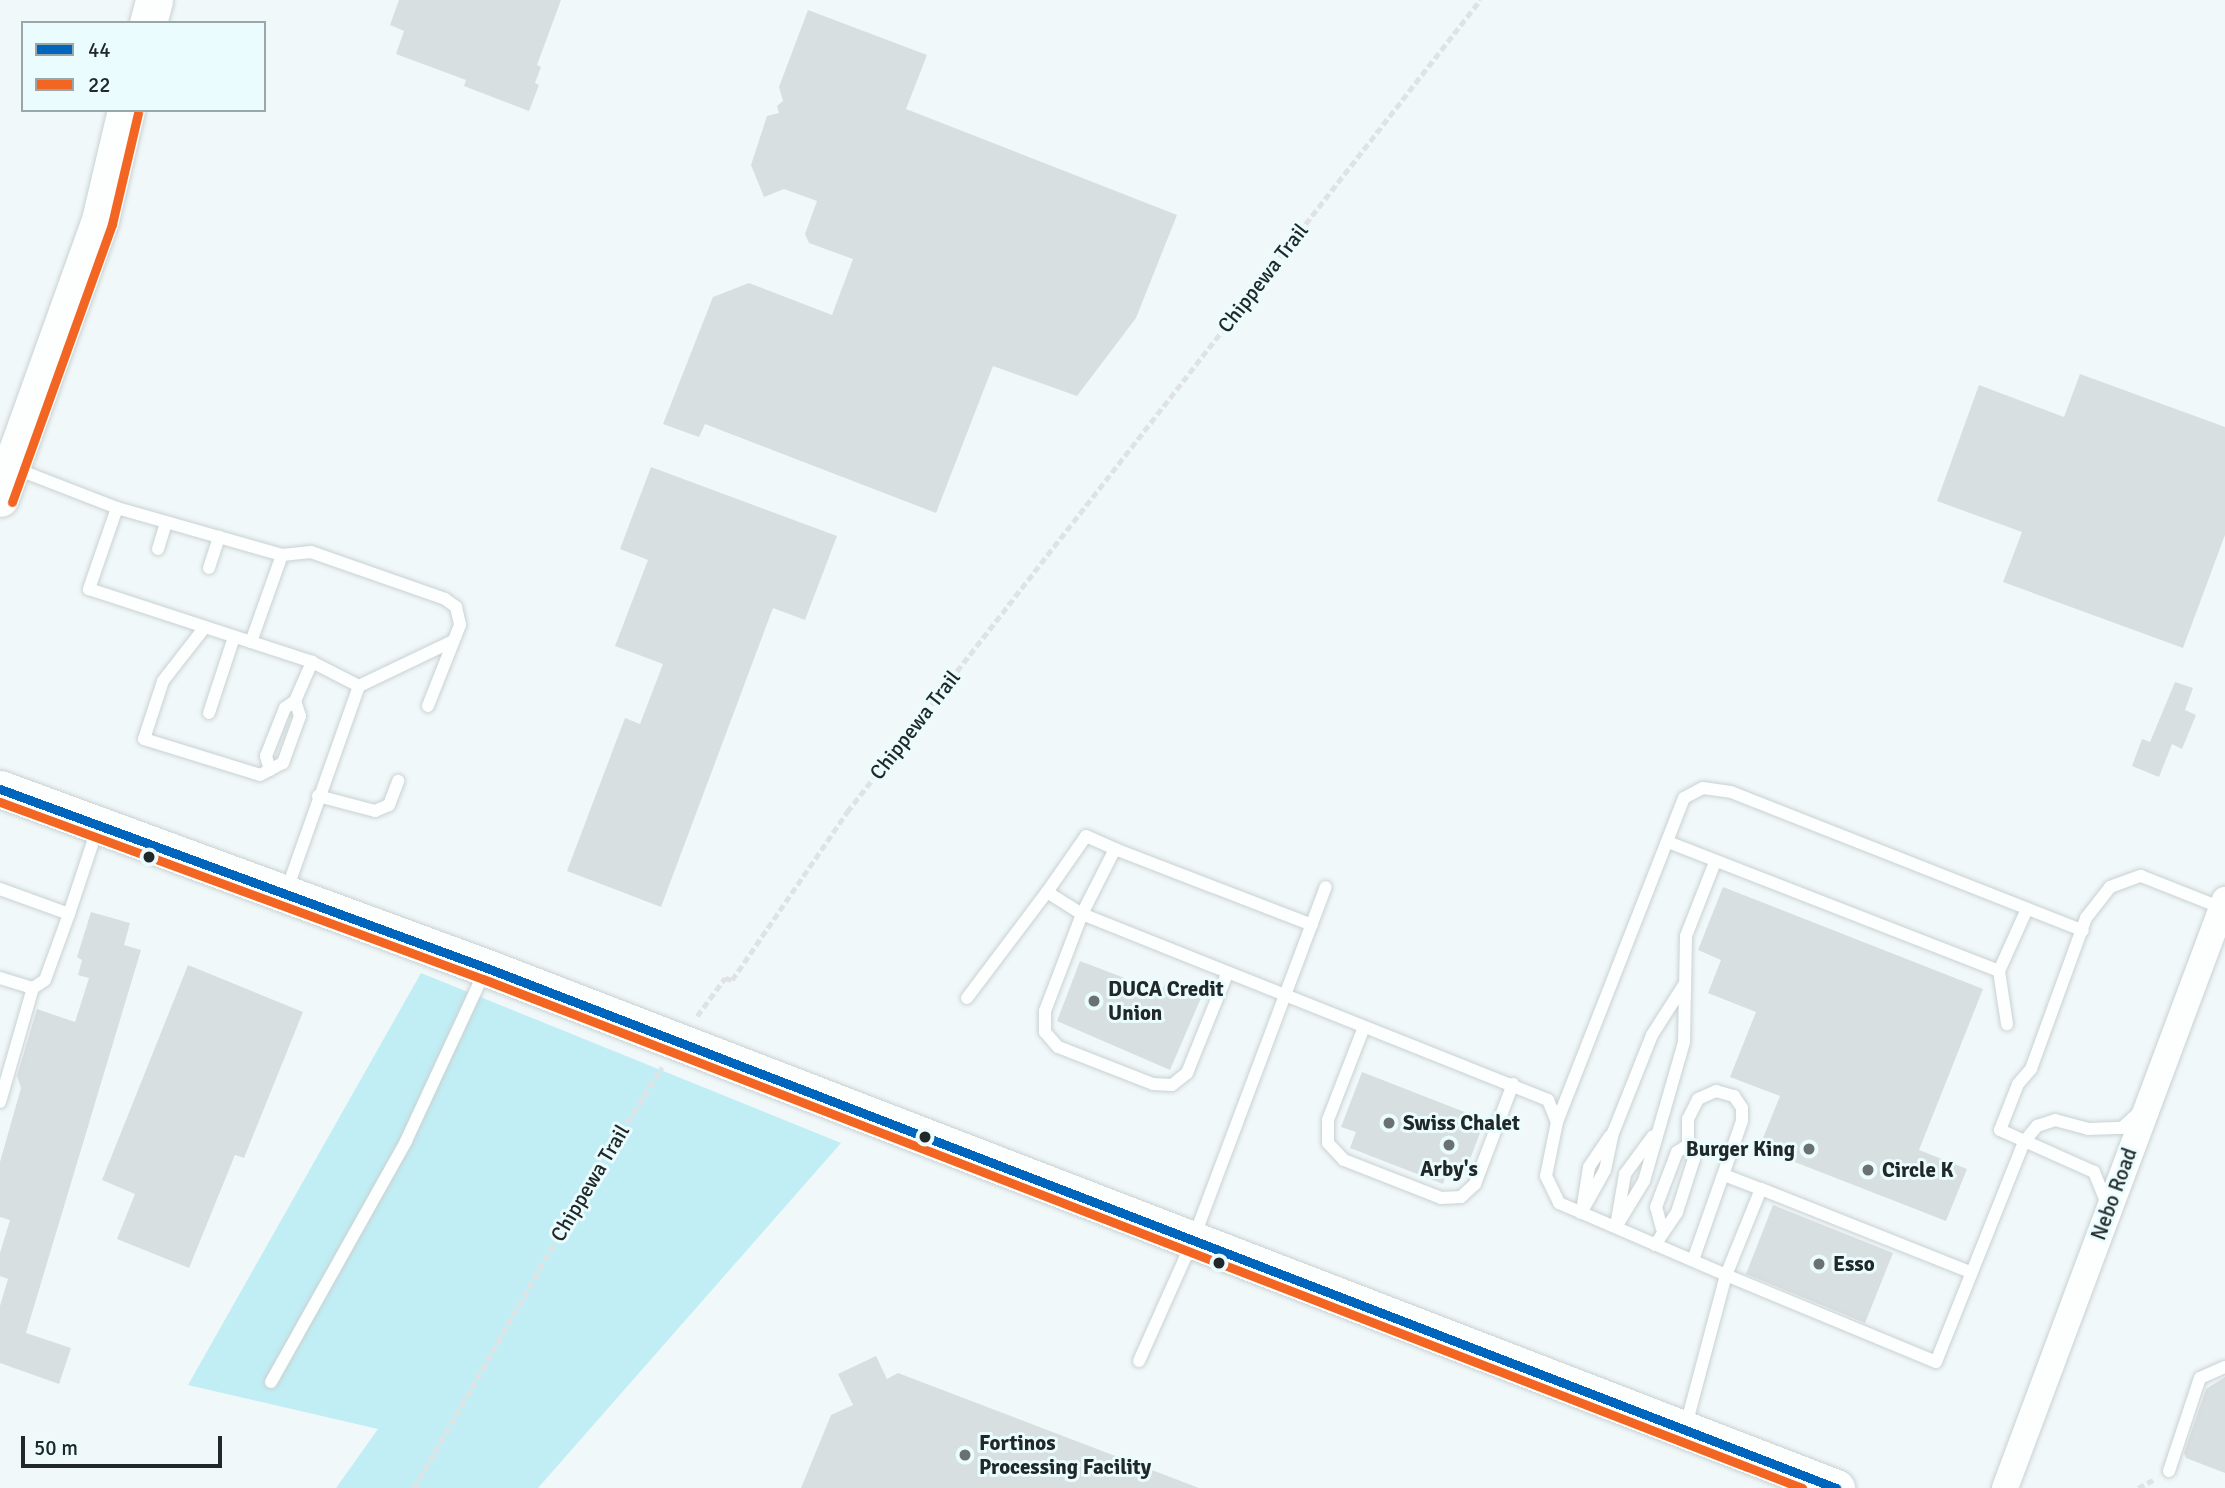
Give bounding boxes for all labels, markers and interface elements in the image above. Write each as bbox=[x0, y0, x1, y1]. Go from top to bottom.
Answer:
legend bbox=[21, 21, 266, 112]
text: 44 bbox=[88, 37, 111, 63]
text: 22 bbox=[88, 72, 111, 98]
street label: Chippewa Trail bbox=[1212, 218, 1314, 338]
street label: Chippewa Trail bbox=[864, 665, 966, 785]
unlabelled marker bbox=[142, 850, 156, 864]
place label: DUCA Credit Union bbox=[1108, 976, 1224, 1026]
marker: DUCA Credit Union bbox=[1086, 993, 1102, 1009]
place label: Swiss Chalet bbox=[1403, 1110, 1520, 1136]
marker: Swiss Chalet bbox=[1381, 1115, 1397, 1131]
street label: Chippewa Trail bbox=[545, 1120, 635, 1246]
unlabelled marker bbox=[918, 1130, 932, 1144]
place label: Burger King bbox=[1686, 1136, 1795, 1162]
marker: Arby's bbox=[1441, 1137, 1457, 1153]
marker: Burger King bbox=[1801, 1141, 1817, 1157]
street label: Nebo Road bbox=[2086, 1144, 2142, 1244]
place label: Arby's bbox=[1420, 1156, 1478, 1182]
place label: Circle K bbox=[1882, 1157, 1953, 1183]
marker: Circle K bbox=[1860, 1162, 1876, 1178]
place label: Esso bbox=[1833, 1251, 1875, 1277]
unlabelled marker bbox=[1212, 1256, 1226, 1270]
marker: Esso bbox=[1811, 1256, 1827, 1272]
scale bar bbox=[24, 1422, 226, 1466]
place label: Fortinos Processing Facility bbox=[979, 1430, 1151, 1480]
text: 50 m bbox=[34, 1435, 78, 1461]
marker: Fortinos Processing Facility bbox=[957, 1447, 973, 1463]

